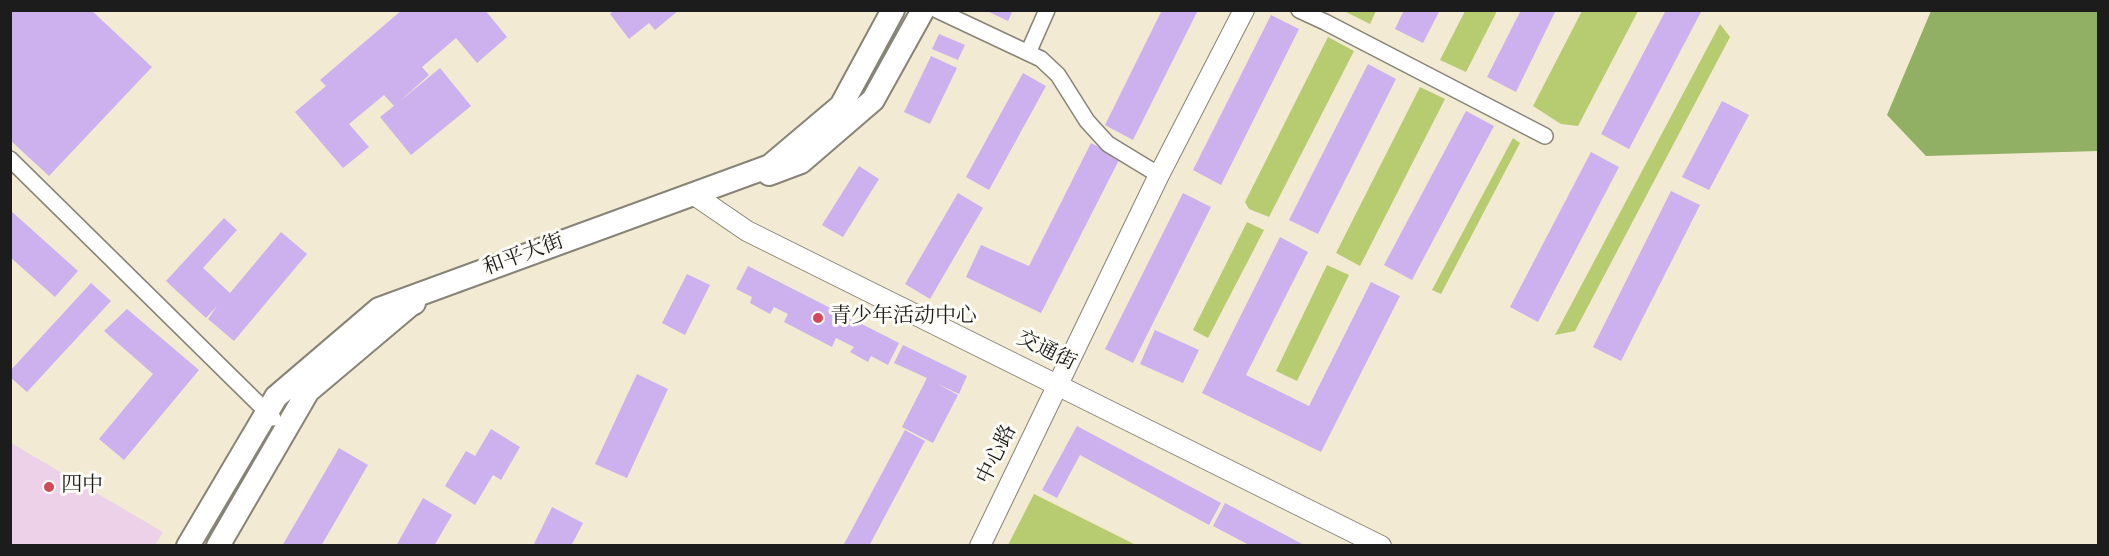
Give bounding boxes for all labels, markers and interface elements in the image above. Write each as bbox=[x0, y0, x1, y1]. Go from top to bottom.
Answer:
street label: 和平大街 bbox=[480, 230, 568, 282]
place label: 青少年活动中心 bbox=[830, 305, 977, 331]
marker: 青少年活动中心 bbox=[811, 311, 825, 325]
street label: 交通街 bbox=[1012, 327, 1080, 377]
street label: 中心路 bbox=[973, 421, 1023, 489]
place label: 四中 bbox=[61, 474, 103, 500]
marker: 四中 bbox=[42, 480, 56, 494]

